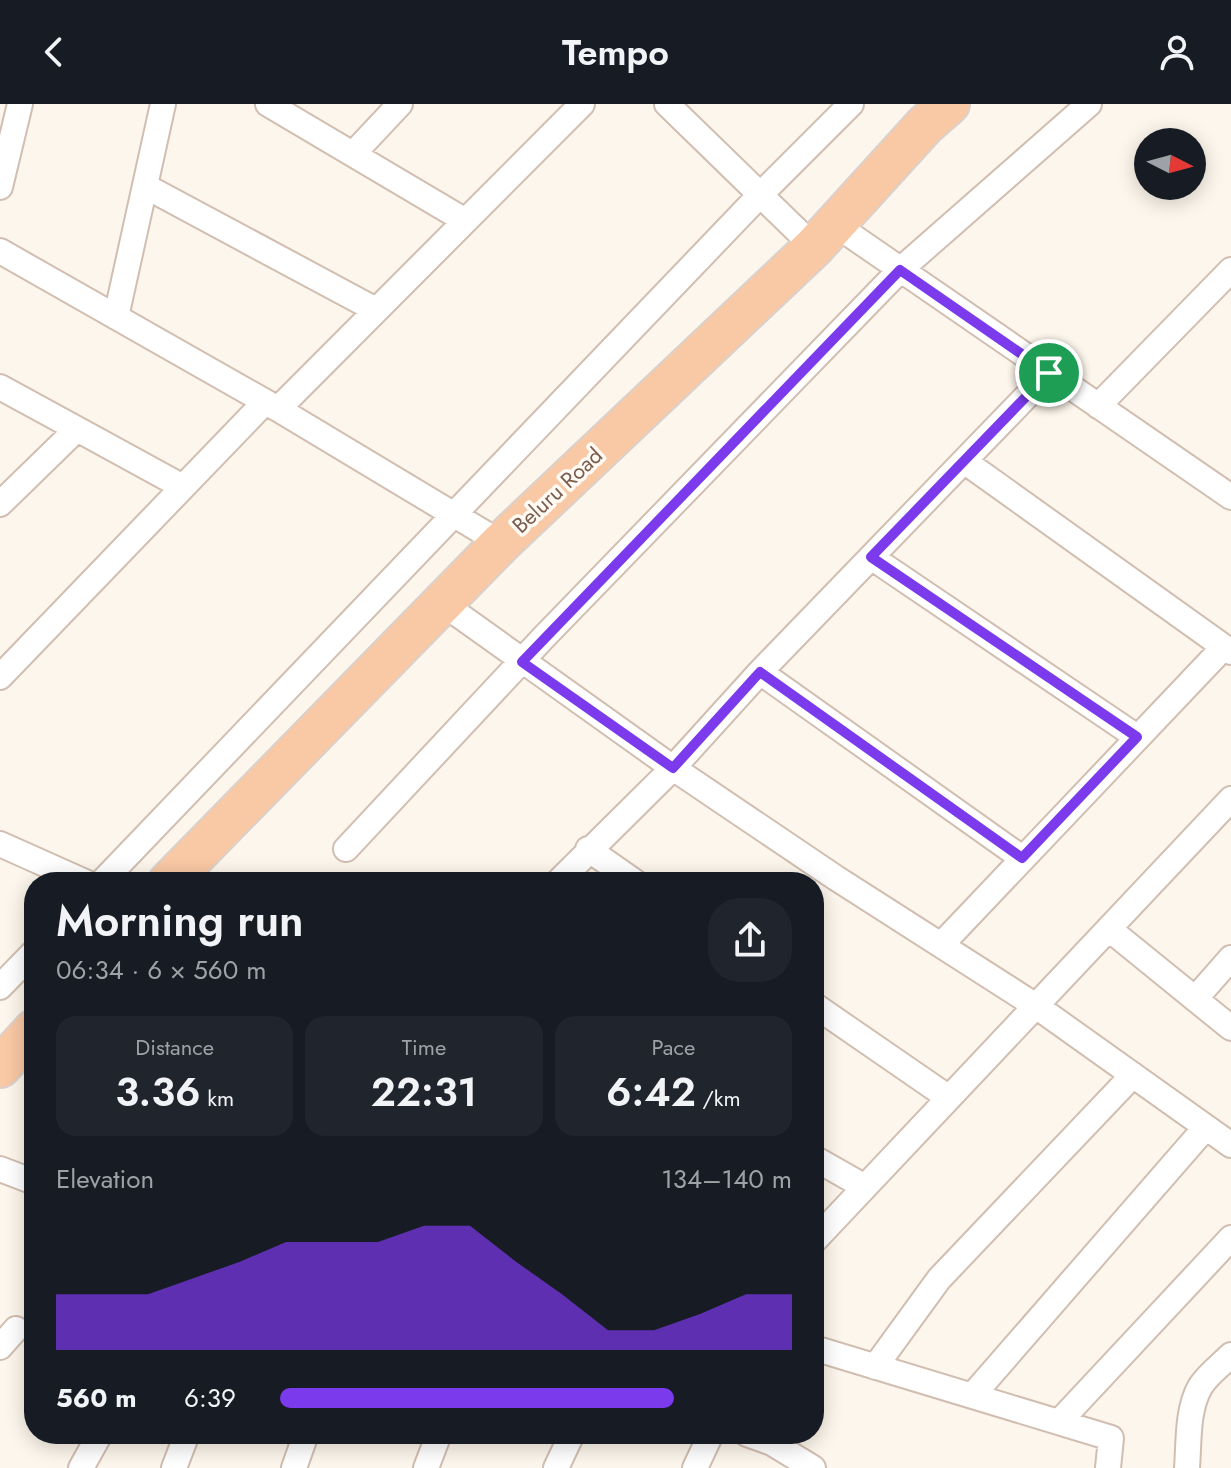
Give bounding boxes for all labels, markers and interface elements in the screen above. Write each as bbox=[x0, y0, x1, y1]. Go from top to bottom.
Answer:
text: Tempo bbox=[562, 26, 669, 78]
icon: back bbox=[32, 30, 76, 74]
icon: person bbox=[1155, 30, 1199, 74]
north arrow bbox=[1134, 128, 1206, 200]
map controls bbox=[1134, 128, 1206, 200]
pin bbox=[1015, 339, 1083, 407]
icon: arrive bbox=[1027, 351, 1071, 395]
street label: Beluru Road bbox=[505, 440, 609, 540]
text: Morning run bbox=[56, 889, 304, 953]
button: share bbox=[708, 898, 792, 982]
text: 06:34 · 6 × 560 m bbox=[56, 951, 267, 989]
text: Distance bbox=[135, 1031, 214, 1063]
text: Time bbox=[402, 1031, 446, 1063]
text: Pace bbox=[651, 1031, 695, 1063]
text: 3.36 bbox=[115, 1063, 201, 1121]
text: 22:31 bbox=[371, 1063, 477, 1121]
text: 6:42 bbox=[606, 1063, 696, 1121]
text: km bbox=[201, 1082, 234, 1114]
text: /km bbox=[696, 1082, 741, 1114]
text: Elevation bbox=[56, 1160, 154, 1198]
text: 134–140 m bbox=[661, 1160, 792, 1198]
text: 560 m bbox=[56, 1379, 137, 1417]
text: 6:39 bbox=[184, 1379, 236, 1417]

